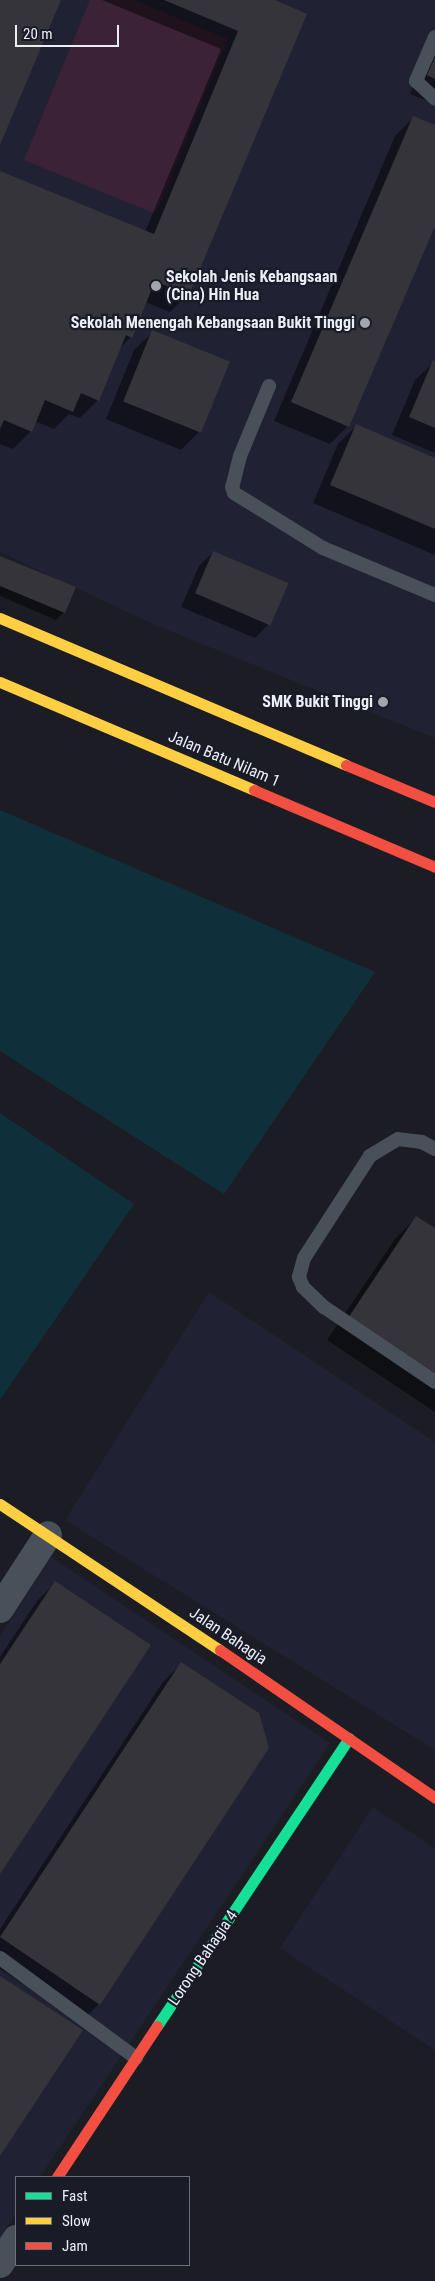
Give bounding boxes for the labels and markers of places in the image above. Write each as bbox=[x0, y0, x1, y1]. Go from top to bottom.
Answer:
place label: Sekolah Jenis Kebangsaan (Cina) Hin Hua bbox=[166, 267, 337, 305]
marker: Sekolah Jenis Kebangsaan (Cina) Hin Hua bbox=[150, 280, 162, 292]
place label: Sekolah Menengah Kebangsaan Bukit Tinggi bbox=[70, 313, 355, 333]
marker: Sekolah Menengah Kebangsaan Bukit Tinggi bbox=[359, 317, 371, 329]
place label: SMK Bukit Tinggi bbox=[262, 692, 373, 712]
marker: SMK Bukit Tinggi bbox=[377, 696, 389, 708]

